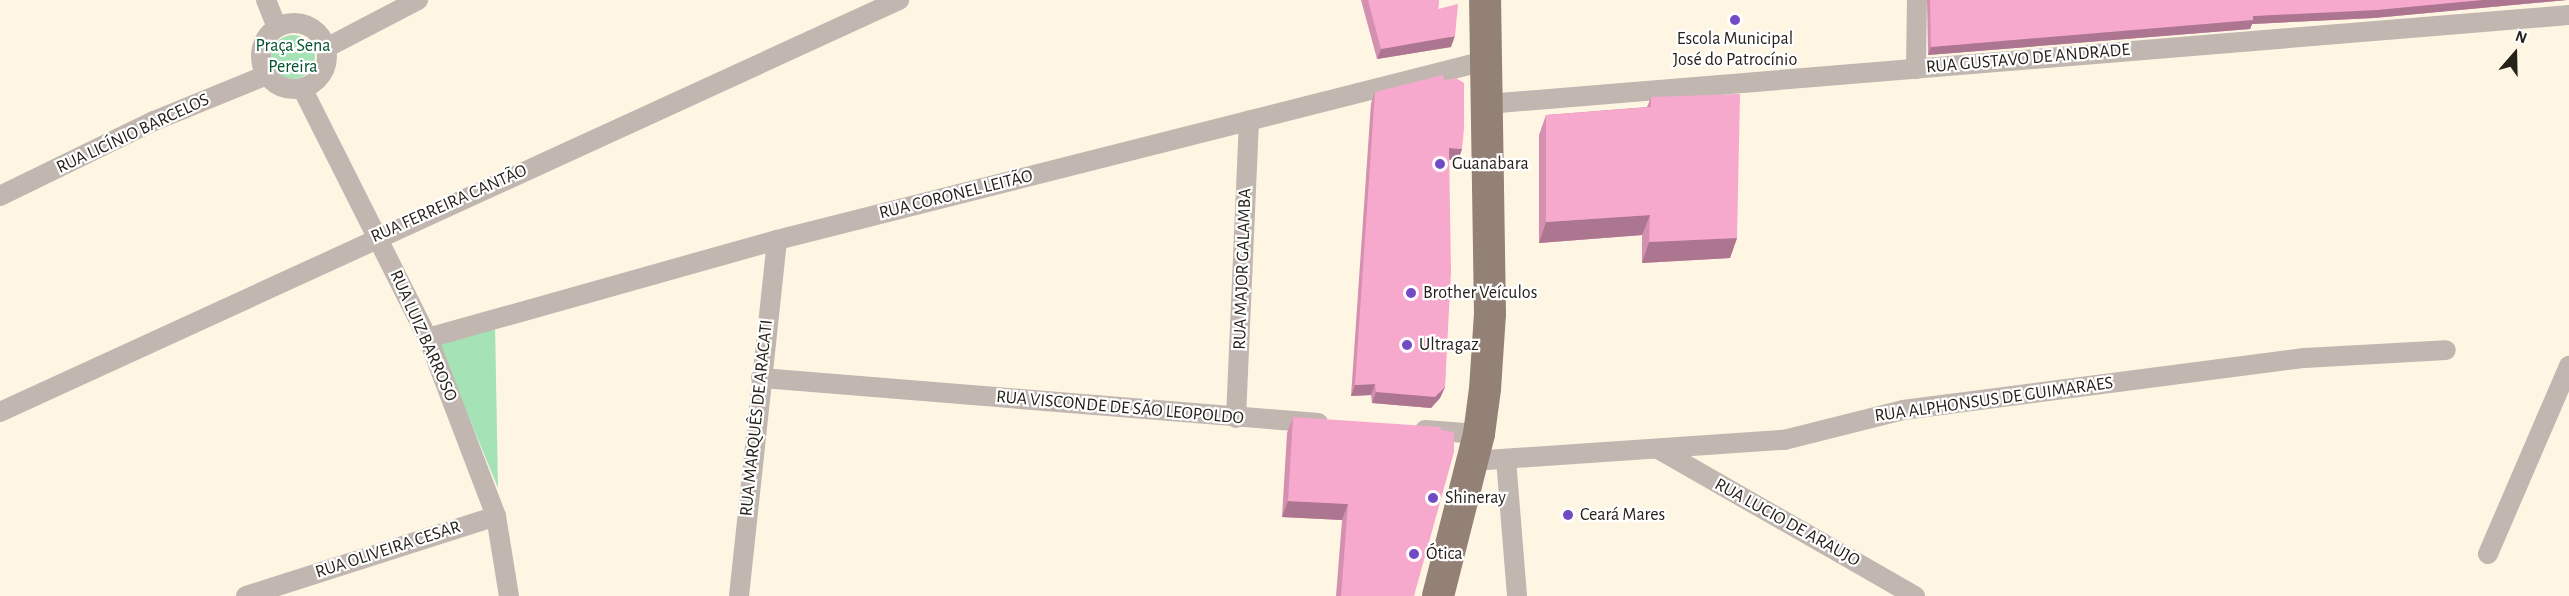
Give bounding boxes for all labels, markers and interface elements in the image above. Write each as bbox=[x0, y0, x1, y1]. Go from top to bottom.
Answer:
marker: Escola Municipal José do Patrocínio bbox=[1728, 13, 1742, 27]
north arrow bbox=[2485, 24, 2545, 84]
text: N bbox=[2513, 28, 2529, 47]
place label: Escola Municipal José do Patrocínio bbox=[1673, 29, 1797, 72]
park label: Praça Sena Pereira bbox=[255, 36, 331, 78]
street label: RUA GUSTAVO DE ANDRADE bbox=[1925, 39, 2131, 79]
street label: RUA LICÍNIO BARCELOS bbox=[53, 89, 213, 179]
place label: Guanabara bbox=[1452, 153, 1529, 175]
marker: Guanabara bbox=[1433, 157, 1447, 171]
street label: RUA FERREIRA CANTÃO bbox=[368, 160, 530, 248]
street label: RUA CORONEL LEITÃO bbox=[877, 165, 1035, 225]
street label: RUA MAJOR GALAMBA bbox=[1229, 188, 1257, 350]
street label: RUA LUIZ BARROSO bbox=[384, 267, 462, 405]
place label: Brother Veículos bbox=[1423, 282, 1537, 304]
marker: Brother Veículos bbox=[1404, 286, 1418, 300]
street label: RUA MARQUÊS DE ARACATI bbox=[736, 319, 778, 517]
place label: Ultragaz bbox=[1419, 334, 1479, 356]
marker: Ultragaz bbox=[1400, 338, 1414, 352]
street label: RUA ALPHONSUS DE GUIMARAES bbox=[1873, 373, 2115, 427]
street label: RUA VISCONDE DE SÃO LEOPOLDO bbox=[995, 386, 1245, 430]
street label: RUA LUCIO DE ARAUJO bbox=[1711, 474, 1863, 572]
place label: Shineray bbox=[1445, 487, 1506, 509]
marker: Shineray bbox=[1426, 491, 1440, 505]
place label: Ceará Mares bbox=[1580, 504, 1665, 526]
marker: Ceará Mares bbox=[1561, 508, 1575, 522]
street label: RUA OLIVEIRA CESAR bbox=[313, 516, 463, 584]
place label: Ótica bbox=[1426, 543, 1463, 565]
marker: Ótica bbox=[1407, 547, 1421, 561]

